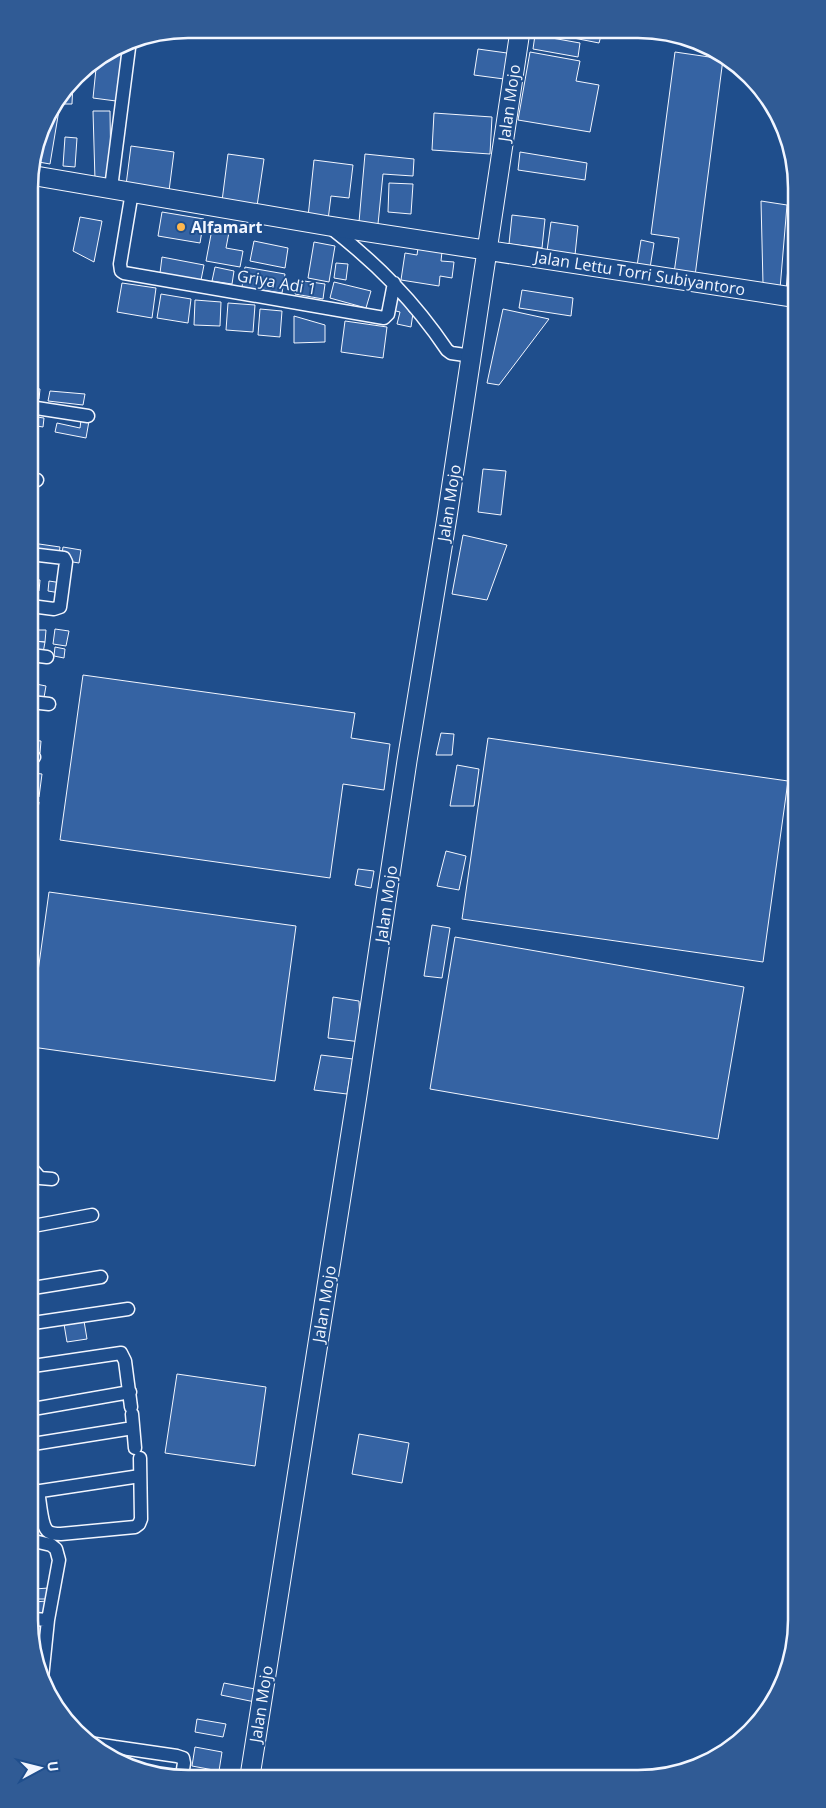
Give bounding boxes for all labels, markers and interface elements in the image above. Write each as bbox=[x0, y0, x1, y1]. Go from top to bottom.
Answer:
street label: Jalan Mojo bbox=[492, 63, 525, 145]
place label: Alfamart bbox=[191, 216, 262, 238]
marker: Alfamart bbox=[175, 221, 187, 233]
street label: Jalan Lettu Torri Subiyantoro bbox=[531, 245, 747, 301]
street label: Griya Adi 1 bbox=[235, 264, 319, 300]
street label: Jalan Mojo bbox=[432, 463, 466, 545]
street label: Jalan Mojo bbox=[369, 864, 402, 946]
street label: Jalan Mojo bbox=[307, 1264, 341, 1346]
street label: Jalan Mojo bbox=[244, 1664, 278, 1746]
north arrow bbox=[15, 1743, 65, 1793]
text: U bbox=[43, 1760, 63, 1773]

